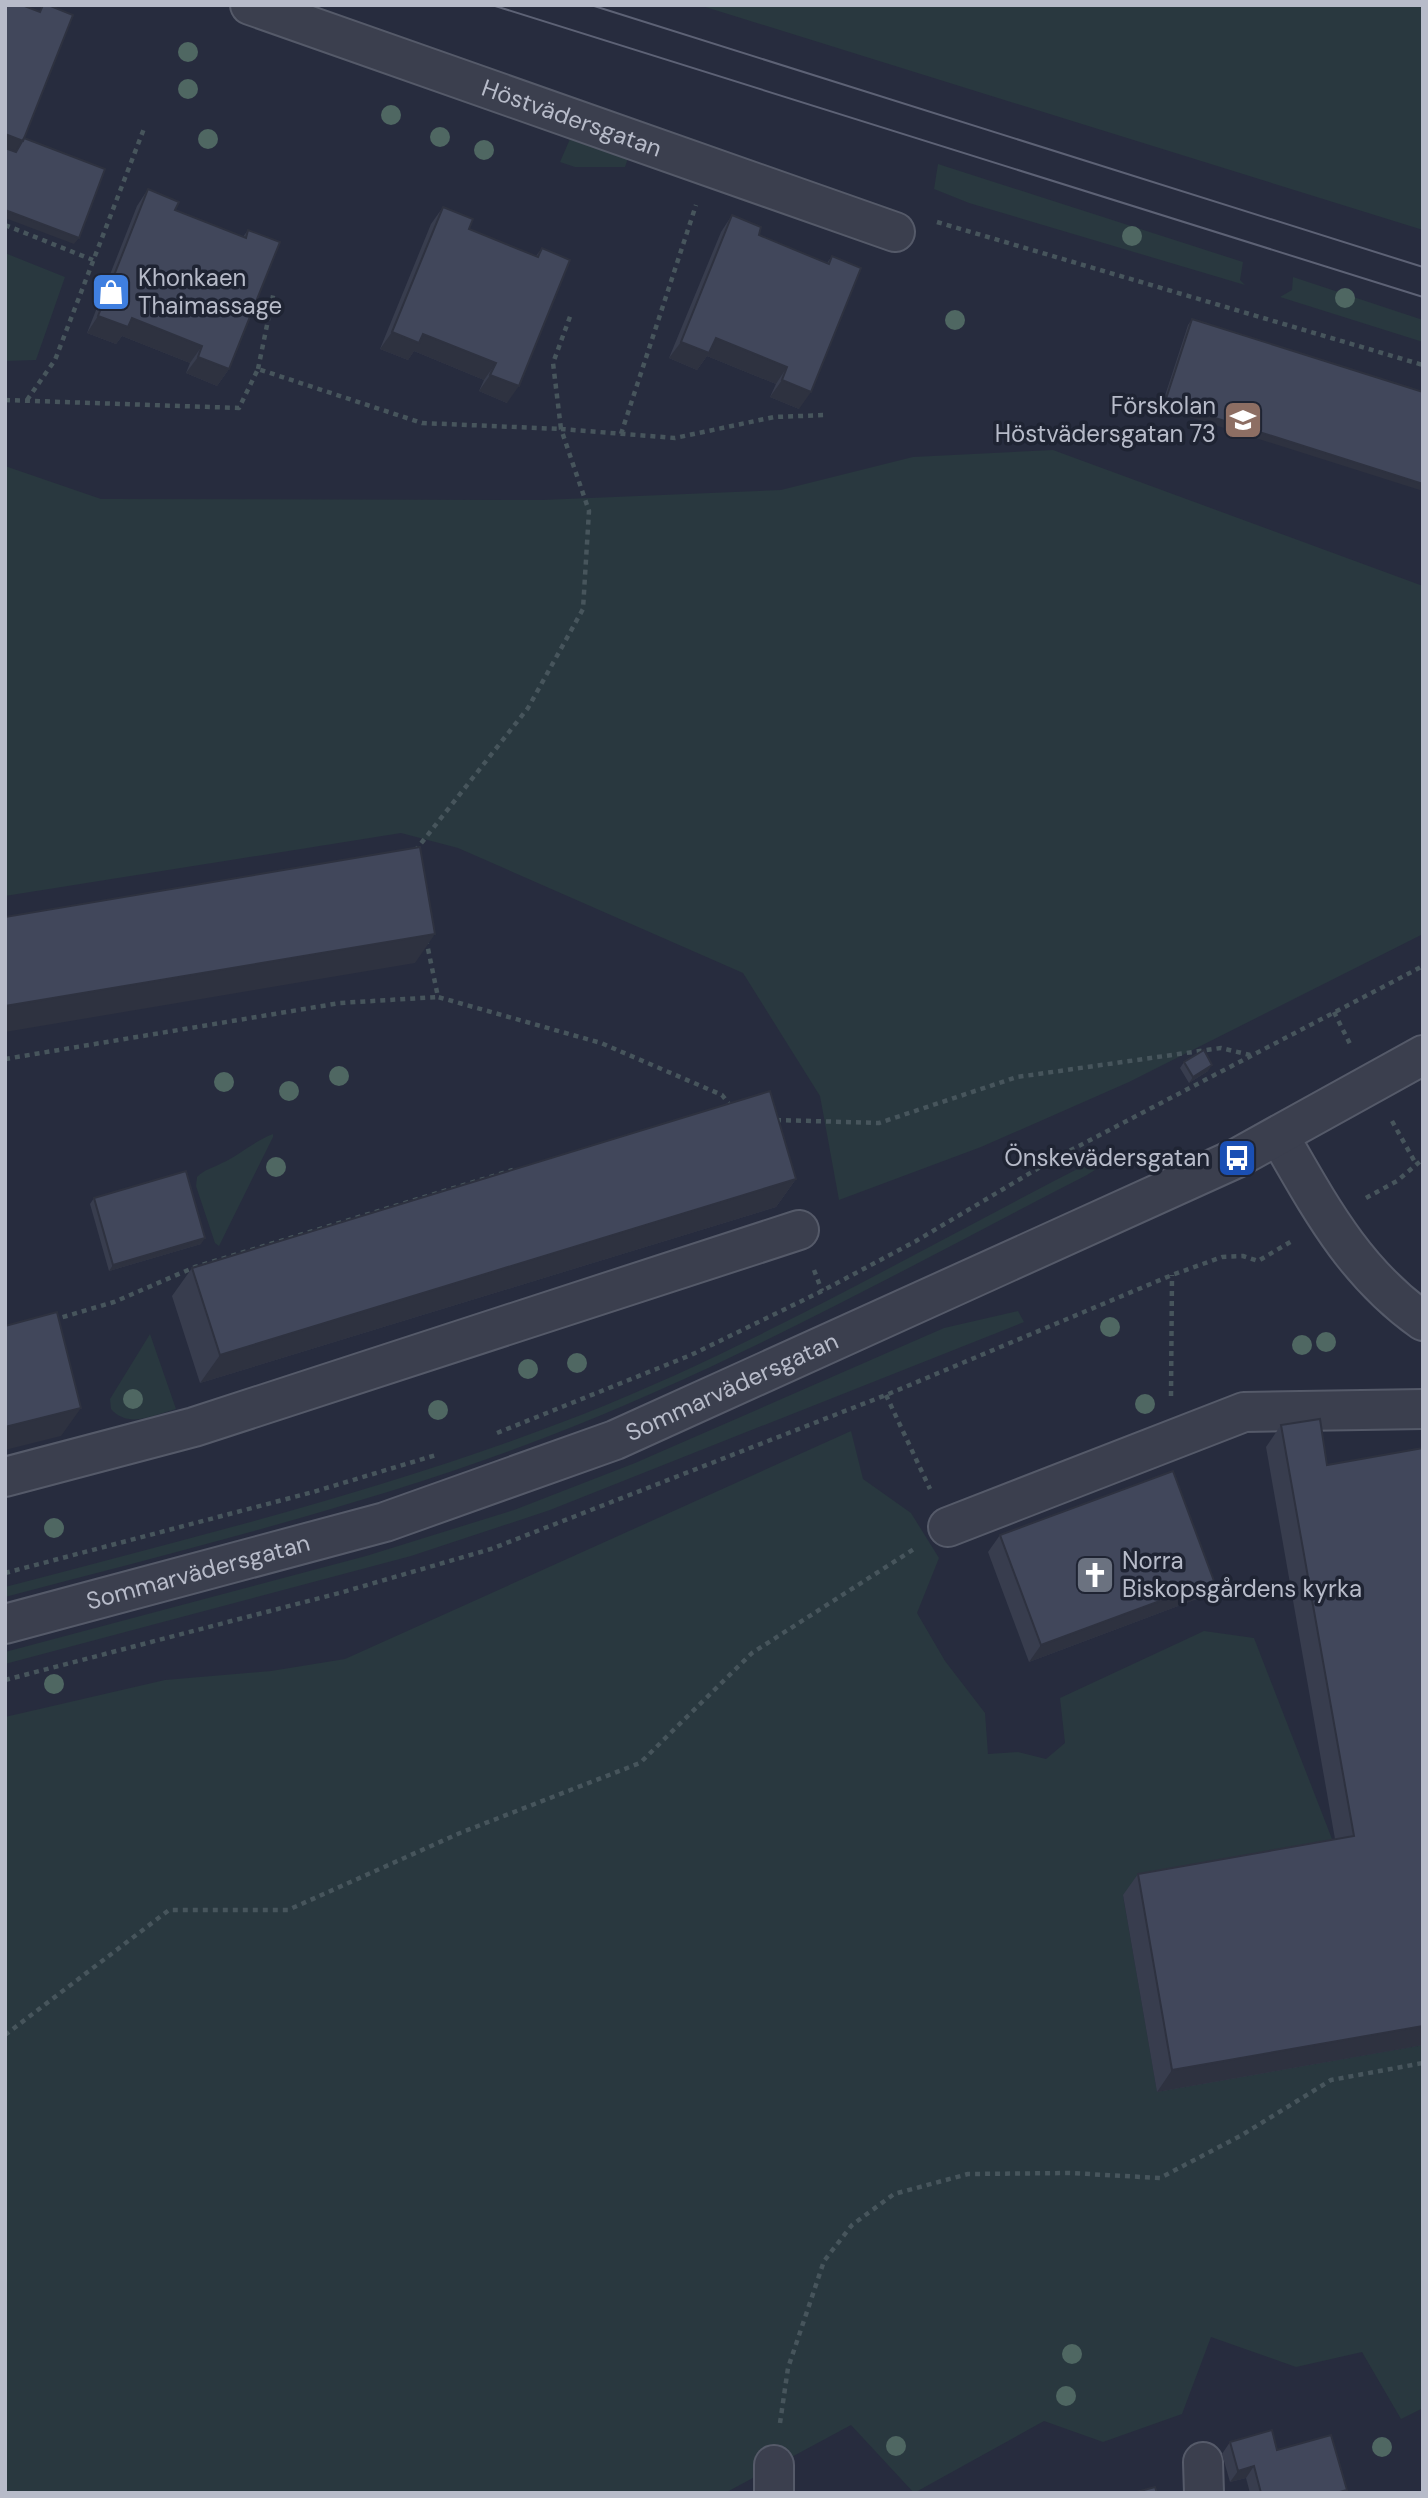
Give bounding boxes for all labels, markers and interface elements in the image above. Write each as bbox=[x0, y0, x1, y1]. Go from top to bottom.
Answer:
street label: Höstvädersgatan bbox=[478, 72, 666, 164]
place label: Khonkaen Thaimassage bbox=[138, 262, 282, 321]
shop icon: Khonkaen Thaimassage bbox=[90, 271, 132, 313]
place label: Förskolan Höstvädersgatan 73 bbox=[995, 390, 1216, 449]
school or university icon: Förskolan Höstvädersgatan 73 bbox=[1222, 399, 1264, 441]
bus stop icon: Önskevädersgatan bbox=[1216, 1137, 1258, 1179]
place label: Önskevädersgatan bbox=[1004, 1142, 1210, 1173]
street label: Sommarvädersgatan bbox=[621, 1325, 843, 1448]
street label: Sommarvädersgatan bbox=[83, 1527, 313, 1616]
place label: Norra Biskopsgårdens kyrka bbox=[1122, 1545, 1362, 1604]
church icon: Norra Biskopsgårdens kyrka bbox=[1074, 1554, 1116, 1596]

